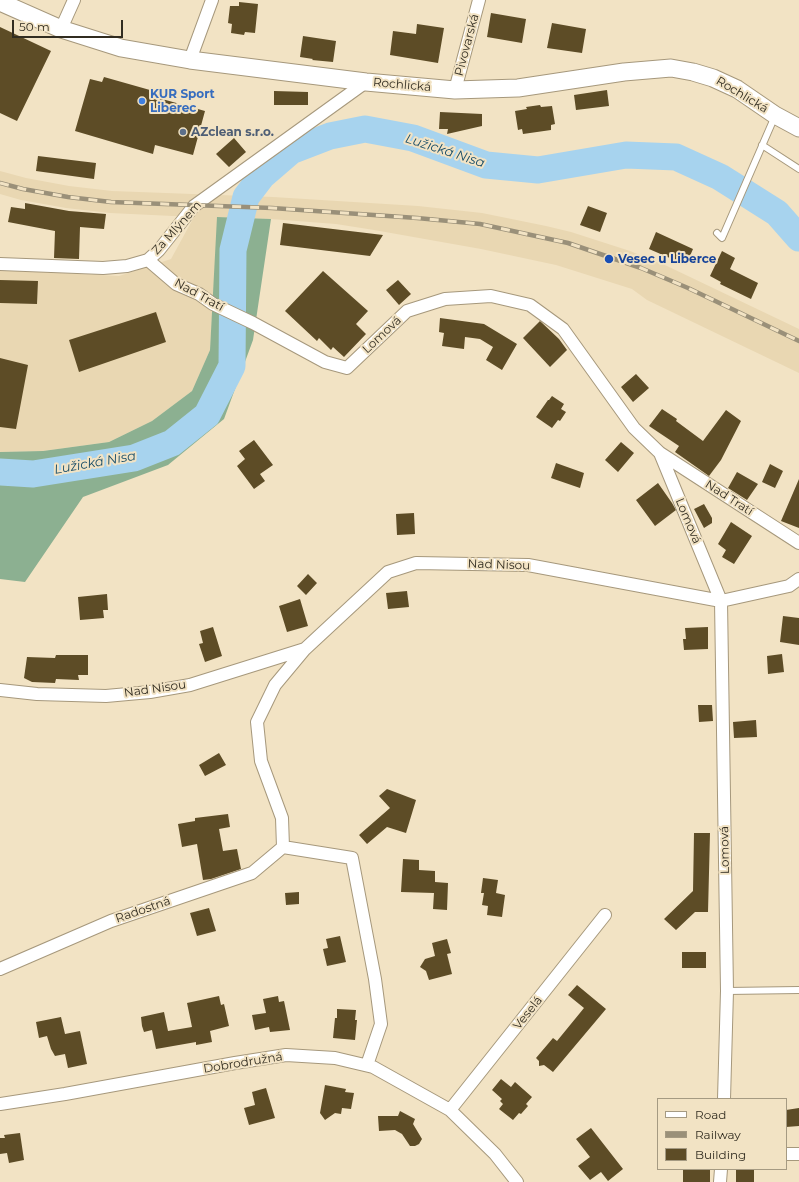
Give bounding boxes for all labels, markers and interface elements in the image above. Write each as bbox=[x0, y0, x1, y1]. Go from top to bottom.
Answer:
scale bar bbox=[14, 12, 125, 38]
street label: Pivovarská bbox=[452, 12, 482, 78]
text: 50 m bbox=[19, 19, 50, 34]
street label: Rochlická bbox=[713, 74, 771, 116]
street label: Rochlická bbox=[372, 75, 432, 95]
place label: KUR Sport Liberec bbox=[150, 87, 215, 115]
marker: KUR Sport Liberec bbox=[137, 96, 147, 106]
place label: AZclean s.r.o. bbox=[191, 125, 274, 139]
marker: AZclean s.r.o. bbox=[178, 127, 188, 137]
water label: Lužická Nisa bbox=[403, 131, 487, 171]
street label: Za Mlýnem bbox=[149, 198, 205, 258]
place label: Vesec u Liberce bbox=[618, 252, 716, 266]
marker: Vesec u Liberce bbox=[603, 253, 615, 265]
street label: Nad Tratí bbox=[172, 276, 226, 314]
street label: Lomová bbox=[360, 313, 404, 357]
water label: Lužická Nisa bbox=[53, 448, 137, 478]
street label: Nad Tratí bbox=[702, 477, 756, 519]
street label: Lomová bbox=[672, 496, 704, 546]
street label: Nad Nisou bbox=[467, 557, 531, 573]
street label: Nad Nisou bbox=[123, 678, 187, 700]
street label: Lomová bbox=[717, 826, 733, 874]
street label: Radostná bbox=[114, 894, 172, 926]
street label: Veselá bbox=[510, 994, 546, 1032]
street label: Dobrodružná bbox=[202, 1050, 284, 1076]
legend bbox=[657, 1098, 787, 1170]
text: Road bbox=[695, 1107, 726, 1122]
text: Railway bbox=[695, 1127, 741, 1142]
text: Building bbox=[695, 1147, 746, 1162]

